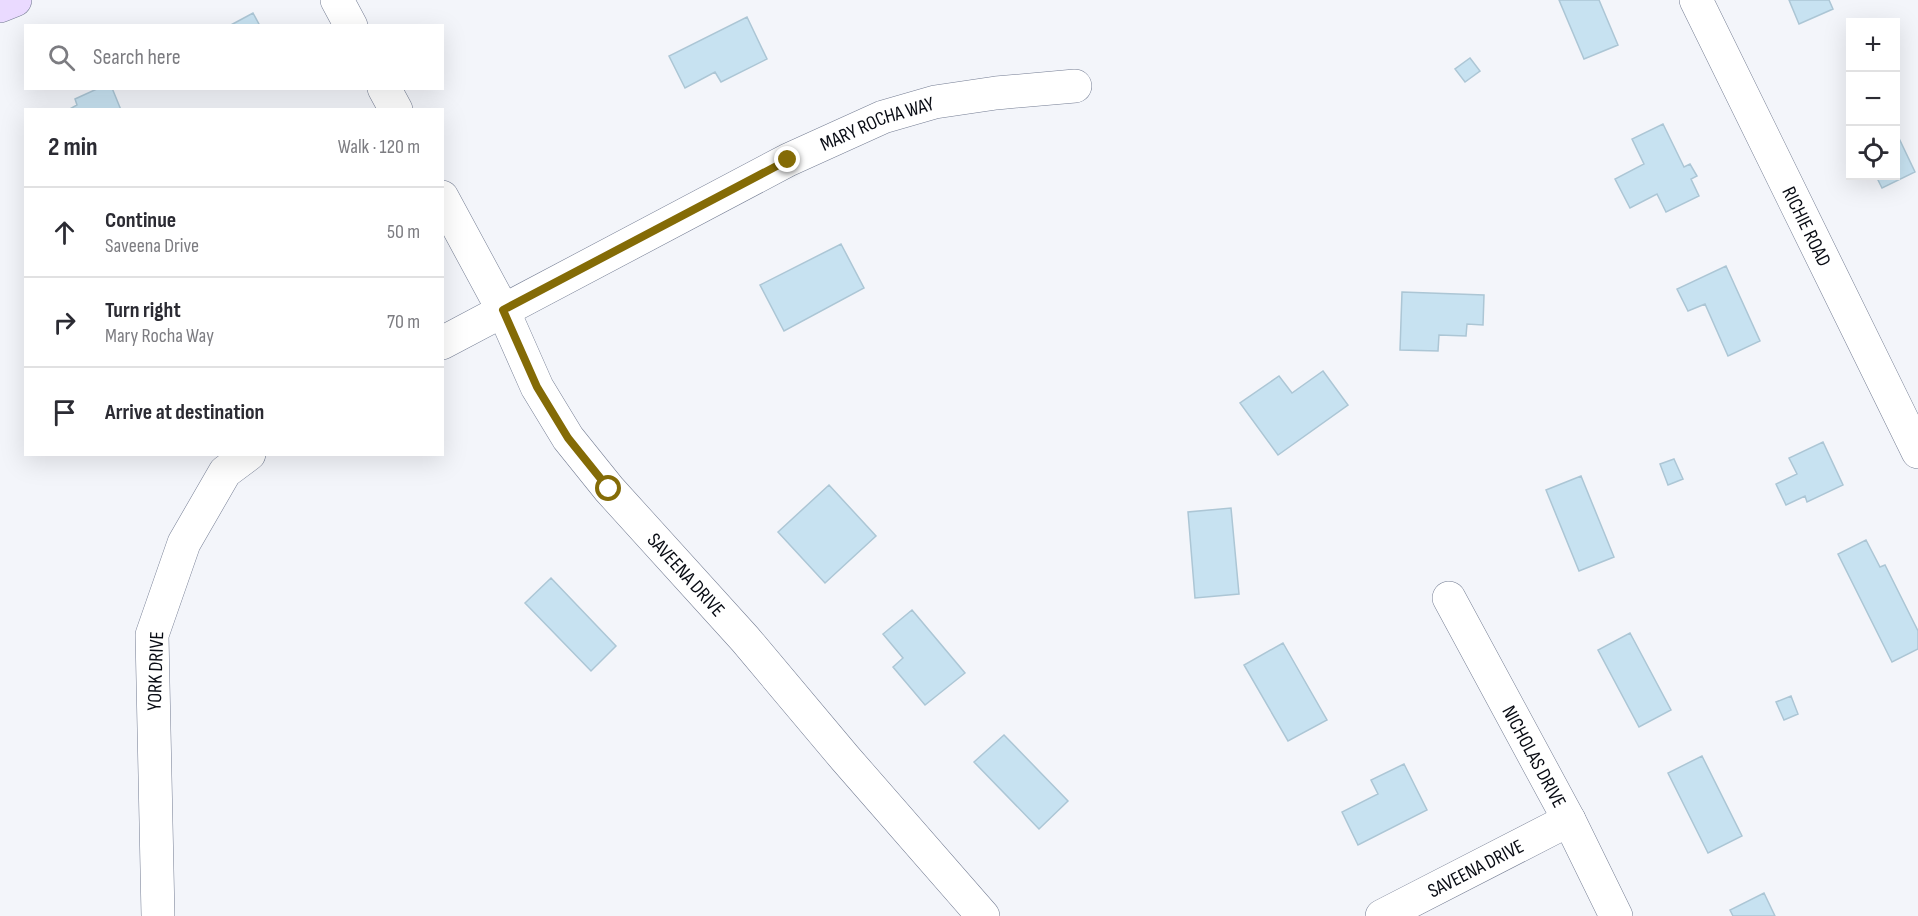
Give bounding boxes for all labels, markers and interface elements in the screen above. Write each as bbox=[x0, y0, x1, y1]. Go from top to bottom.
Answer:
map controls bbox=[1846, 18, 1900, 180]
button: + bbox=[1846, 18, 1900, 72]
search box bbox=[24, 24, 444, 90]
icon: search bbox=[45, 41, 78, 74]
text: Search here bbox=[93, 44, 180, 71]
button: − bbox=[1846, 72, 1900, 126]
street label: MARY ROCHA WAY bbox=[817, 92, 938, 157]
button: locate bbox=[1846, 126, 1900, 180]
text: 2 min bbox=[48, 132, 98, 163]
text: Walk · 120 m bbox=[338, 135, 420, 159]
route end bbox=[774, 146, 800, 172]
street label: RICHIE ROAD bbox=[1776, 183, 1836, 270]
text: Continue bbox=[105, 207, 176, 234]
icon: ahead bbox=[48, 216, 81, 249]
text: 50 m bbox=[387, 220, 420, 244]
text: Saveena Drive bbox=[105, 234, 199, 258]
text: Turn right bbox=[105, 297, 181, 324]
icon: right bbox=[48, 306, 81, 339]
text: 70 m bbox=[387, 310, 420, 334]
text: Mary Rocha Way bbox=[105, 324, 214, 348]
icon: arrive bbox=[48, 396, 81, 429]
text: Arrive at destination bbox=[105, 399, 264, 426]
route start bbox=[595, 475, 621, 501]
street label: SAVEENA DRIVE bbox=[642, 528, 730, 622]
street label: YORK DRIVE bbox=[143, 631, 169, 711]
street label: NICHOLAS DRIVE bbox=[1496, 702, 1571, 812]
street label: SAVEENA DRIVE bbox=[1424, 834, 1528, 903]

